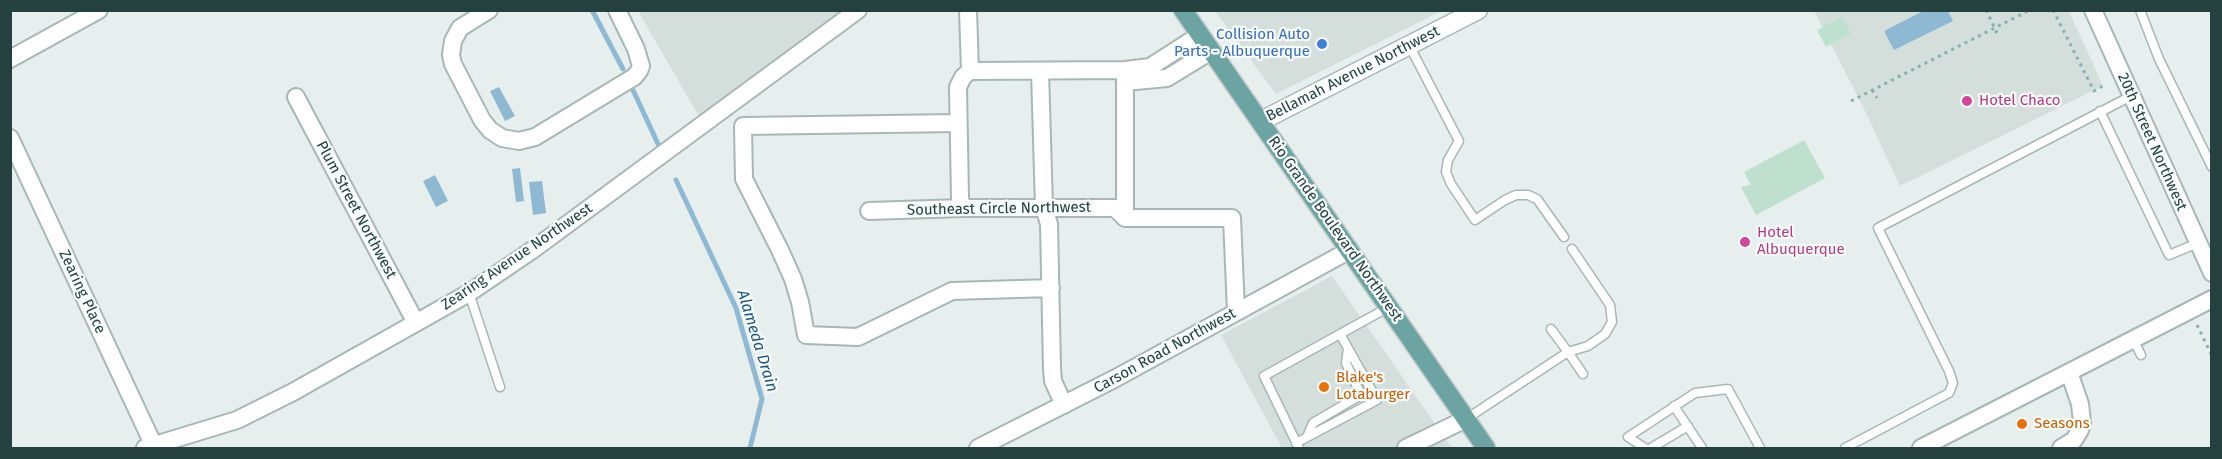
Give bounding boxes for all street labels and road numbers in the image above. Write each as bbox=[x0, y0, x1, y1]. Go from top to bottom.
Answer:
street label: Bellamah Avenue Northwest bbox=[1263, 22, 1443, 126]
street label: 20th Street Northwest bbox=[2113, 70, 2191, 214]
street label: Rio Grande Boulevard Northwest bbox=[1264, 133, 1406, 325]
street label: Plum Street Northwest bbox=[312, 138, 400, 282]
street label: Southeast Circle Northwest bbox=[907, 198, 1091, 220]
street label: Zearing Avenue Northwest bbox=[438, 200, 596, 314]
street label: Zearing Place bbox=[55, 247, 109, 337]
street label: Carson Road Northwest bbox=[1091, 304, 1239, 398]

